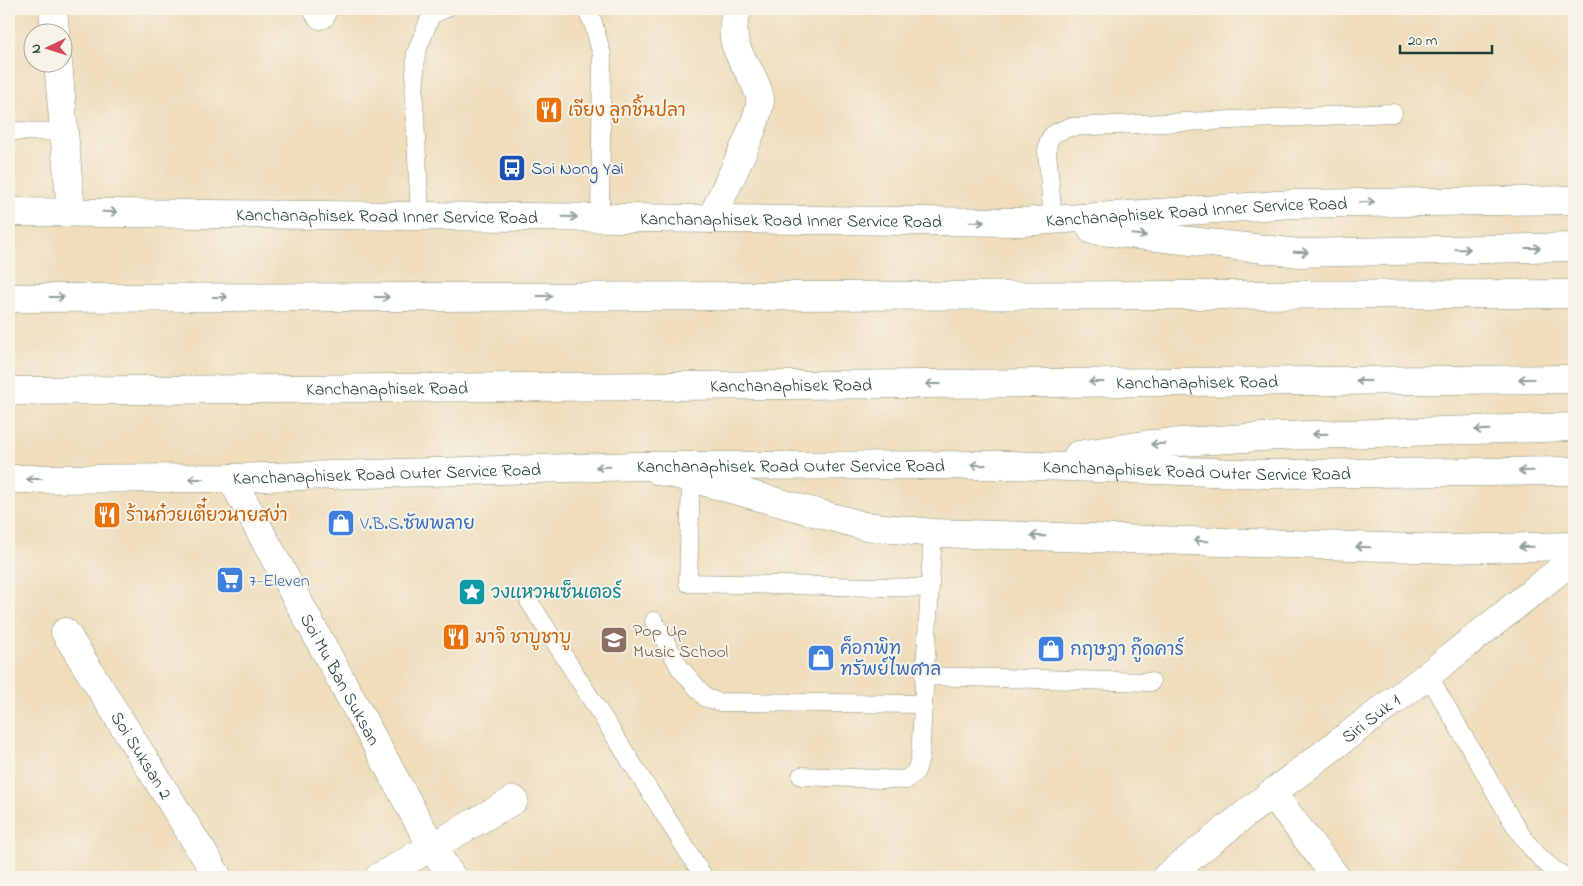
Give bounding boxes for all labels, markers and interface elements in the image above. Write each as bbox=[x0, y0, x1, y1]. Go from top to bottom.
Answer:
north arrow bbox=[22, 22, 72, 72]
scale bar bbox=[1400, 22, 1493, 54]
text: 20 m bbox=[1408, 30, 1438, 52]
text: N bbox=[26, 43, 47, 54]
place label: เจียง ลูกชิ้นปลา bbox=[568, 94, 686, 125]
restaurant icon: เจียง ลูกชิ้นปลา bbox=[534, 95, 564, 125]
bus stop icon: Soi Nong Yai bbox=[497, 153, 527, 183]
place label: Soi Nong Yai bbox=[531, 157, 624, 184]
street label: Kanchanaphisek Road Inner Service Road bbox=[1045, 192, 1348, 235]
one-way arrow bbox=[1359, 198, 1375, 207]
street label: Kanchanaphisek Road Inner Service Road bbox=[236, 203, 538, 232]
one-way arrow bbox=[102, 207, 118, 217]
street label: Kanchanaphisek Road Inner Service Road bbox=[640, 207, 942, 236]
one-way arrow bbox=[562, 212, 578, 222]
one-way arrow bbox=[969, 217, 985, 227]
one-way arrow bbox=[1131, 230, 1147, 240]
one-way arrow bbox=[1525, 243, 1541, 252]
one-way arrow bbox=[1455, 244, 1471, 253]
one-way arrow bbox=[1293, 248, 1309, 257]
one-way arrow bbox=[536, 291, 553, 301]
one-way arrow bbox=[49, 292, 65, 302]
one-way arrow bbox=[212, 292, 228, 302]
one-way arrow bbox=[374, 292, 390, 302]
street label: Kanchanaphisek Road bbox=[1116, 370, 1278, 398]
street label: Kanchanaphisek Road bbox=[710, 373, 872, 401]
one-way arrow bbox=[1518, 374, 1534, 384]
street label: Kanchanaphisek Road bbox=[306, 376, 468, 404]
one-way arrow bbox=[1355, 376, 1371, 385]
one-way arrow bbox=[1088, 378, 1104, 387]
one-way arrow bbox=[925, 379, 942, 389]
one-way arrow bbox=[1475, 425, 1491, 435]
one-way arrow bbox=[1312, 430, 1328, 439]
one-way arrow bbox=[1150, 439, 1166, 448]
street label: Kanchanaphisek Road Outer Service Road bbox=[637, 454, 945, 481]
street label: Kanchanaphisek Road Outer Service Road bbox=[1042, 455, 1351, 489]
street label: Kanchanaphisek Road Outer Service Road bbox=[233, 458, 541, 493]
one-way arrow bbox=[970, 460, 986, 470]
one-way arrow bbox=[596, 462, 612, 472]
one-way arrow bbox=[1518, 466, 1534, 476]
one-way arrow bbox=[26, 474, 42, 484]
one-way arrow bbox=[188, 474, 204, 484]
place label: ร้านก๋วยเตี๋ยวนายสง่า bbox=[126, 497, 288, 530]
restaurant icon: ร้านก๋วยเตี๋ยวนายสง่า bbox=[92, 500, 122, 530]
shop icon: V.B.S.ซัพพลาย bbox=[326, 508, 356, 538]
place label: V.B.S.ซัพพลาย bbox=[359, 512, 475, 538]
one-way arrow bbox=[1031, 531, 1047, 541]
one-way arrow bbox=[1193, 537, 1209, 546]
one-way arrow bbox=[1355, 542, 1371, 551]
one-way arrow bbox=[1518, 543, 1534, 552]
supermarket icon: 7-Eleven bbox=[215, 565, 245, 595]
place label: 7-Eleven bbox=[249, 569, 310, 595]
place icon: วงแหวนเซ็นเตอร์ bbox=[457, 577, 487, 607]
place label: วงแหวนเซ็นเตอร์ bbox=[491, 579, 623, 607]
street label: Soi Mu Ban Suksan bbox=[292, 609, 385, 751]
place label: Pop Up Music School bbox=[633, 619, 728, 666]
restaurant icon: มาจิ ชาบูชาบู bbox=[441, 622, 471, 652]
school or university icon: Pop Up Music School bbox=[599, 625, 629, 655]
place label: มาจิ ชาบูชาบู bbox=[475, 626, 572, 652]
shop icon: กฤษฎา กู๊ดคาร์ bbox=[1036, 634, 1066, 664]
place label: ค็อกพิท ทรัพย์ไพศาล bbox=[840, 635, 941, 684]
place label: กฤษฎา กู๊ดคาร์ bbox=[1070, 636, 1185, 664]
shop icon: ค็อกพิท ทรัพย์ไพศาล bbox=[806, 643, 836, 673]
street label: Siri Suk 1 bbox=[1337, 689, 1407, 751]
street label: Soi Suksan 2 bbox=[103, 707, 178, 805]

